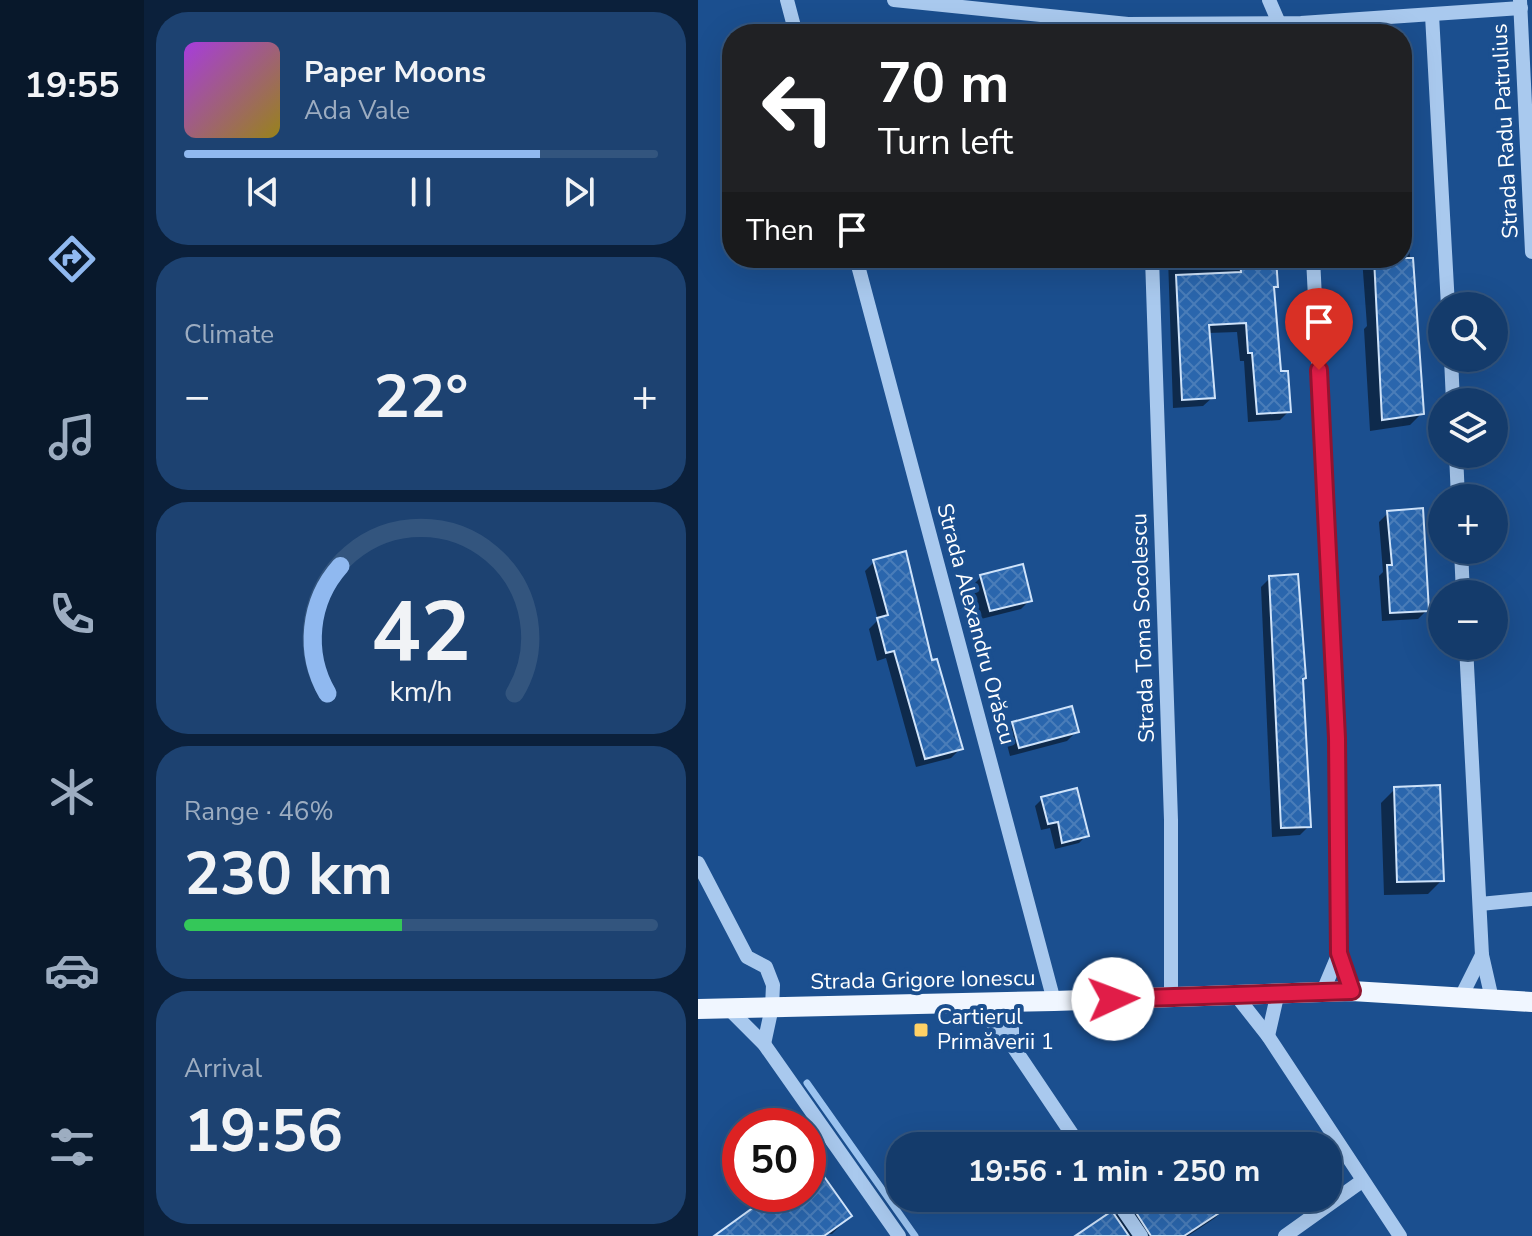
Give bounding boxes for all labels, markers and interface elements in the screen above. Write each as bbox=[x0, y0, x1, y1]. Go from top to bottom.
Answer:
street label: Strada Radu Patrulius bbox=[1484, 23, 1526, 239]
text: 70 m bbox=[878, 45, 1009, 122]
text: Paper Moons bbox=[304, 52, 486, 93]
icon: left bbox=[746, 56, 850, 160]
text: 19:55 bbox=[24, 61, 120, 110]
text: Ada Vale bbox=[304, 93, 410, 128]
text: Turn left bbox=[878, 118, 1013, 167]
icon: previous bbox=[241, 170, 285, 214]
icon: pause bbox=[399, 170, 443, 214]
icon: next bbox=[557, 170, 601, 214]
icon: arrive bbox=[830, 208, 874, 252]
text: Then bbox=[746, 210, 814, 251]
icon: directions bbox=[44, 231, 100, 287]
pin bbox=[1285, 288, 1353, 370]
map controls bbox=[1428, 292, 1508, 660]
button: search bbox=[1428, 292, 1508, 372]
icon: arrive bbox=[1297, 300, 1341, 344]
text: Climate bbox=[184, 317, 274, 352]
text: 22° bbox=[374, 356, 468, 438]
text: − bbox=[184, 367, 210, 427]
text: + bbox=[632, 367, 658, 427]
button: layers bbox=[1428, 388, 1508, 468]
icon: music bbox=[44, 409, 100, 465]
button: + bbox=[1428, 484, 1508, 564]
street label: Strada Alexandru Orăscu bbox=[929, 500, 1023, 748]
street label: Strada Toma Socolescu bbox=[1124, 513, 1162, 743]
text: 42 bbox=[371, 576, 471, 689]
button: − bbox=[1428, 580, 1508, 660]
icon: phone bbox=[44, 586, 100, 642]
text: km/h bbox=[390, 672, 452, 711]
icon: climate bbox=[44, 764, 100, 820]
text: Range · 46% bbox=[184, 794, 334, 829]
text: 230 km bbox=[184, 833, 393, 915]
icon: car bbox=[44, 942, 100, 998]
position arrow bbox=[1071, 957, 1155, 1041]
street label: Strada Grigore Ionescu bbox=[810, 963, 1036, 997]
place label: Cartierul Primăverii 1 bbox=[937, 1002, 1054, 1057]
marker: Cartierul Primăverii 1 bbox=[912, 1021, 930, 1039]
text: Arrival bbox=[184, 1051, 262, 1086]
text: 19:56 bbox=[184, 1090, 343, 1172]
speed limit sign: 50 bbox=[722, 1108, 826, 1212]
icon: filters bbox=[44, 1119, 100, 1175]
text: 19:56 · 1 min · 250 m bbox=[968, 1151, 1260, 1192]

